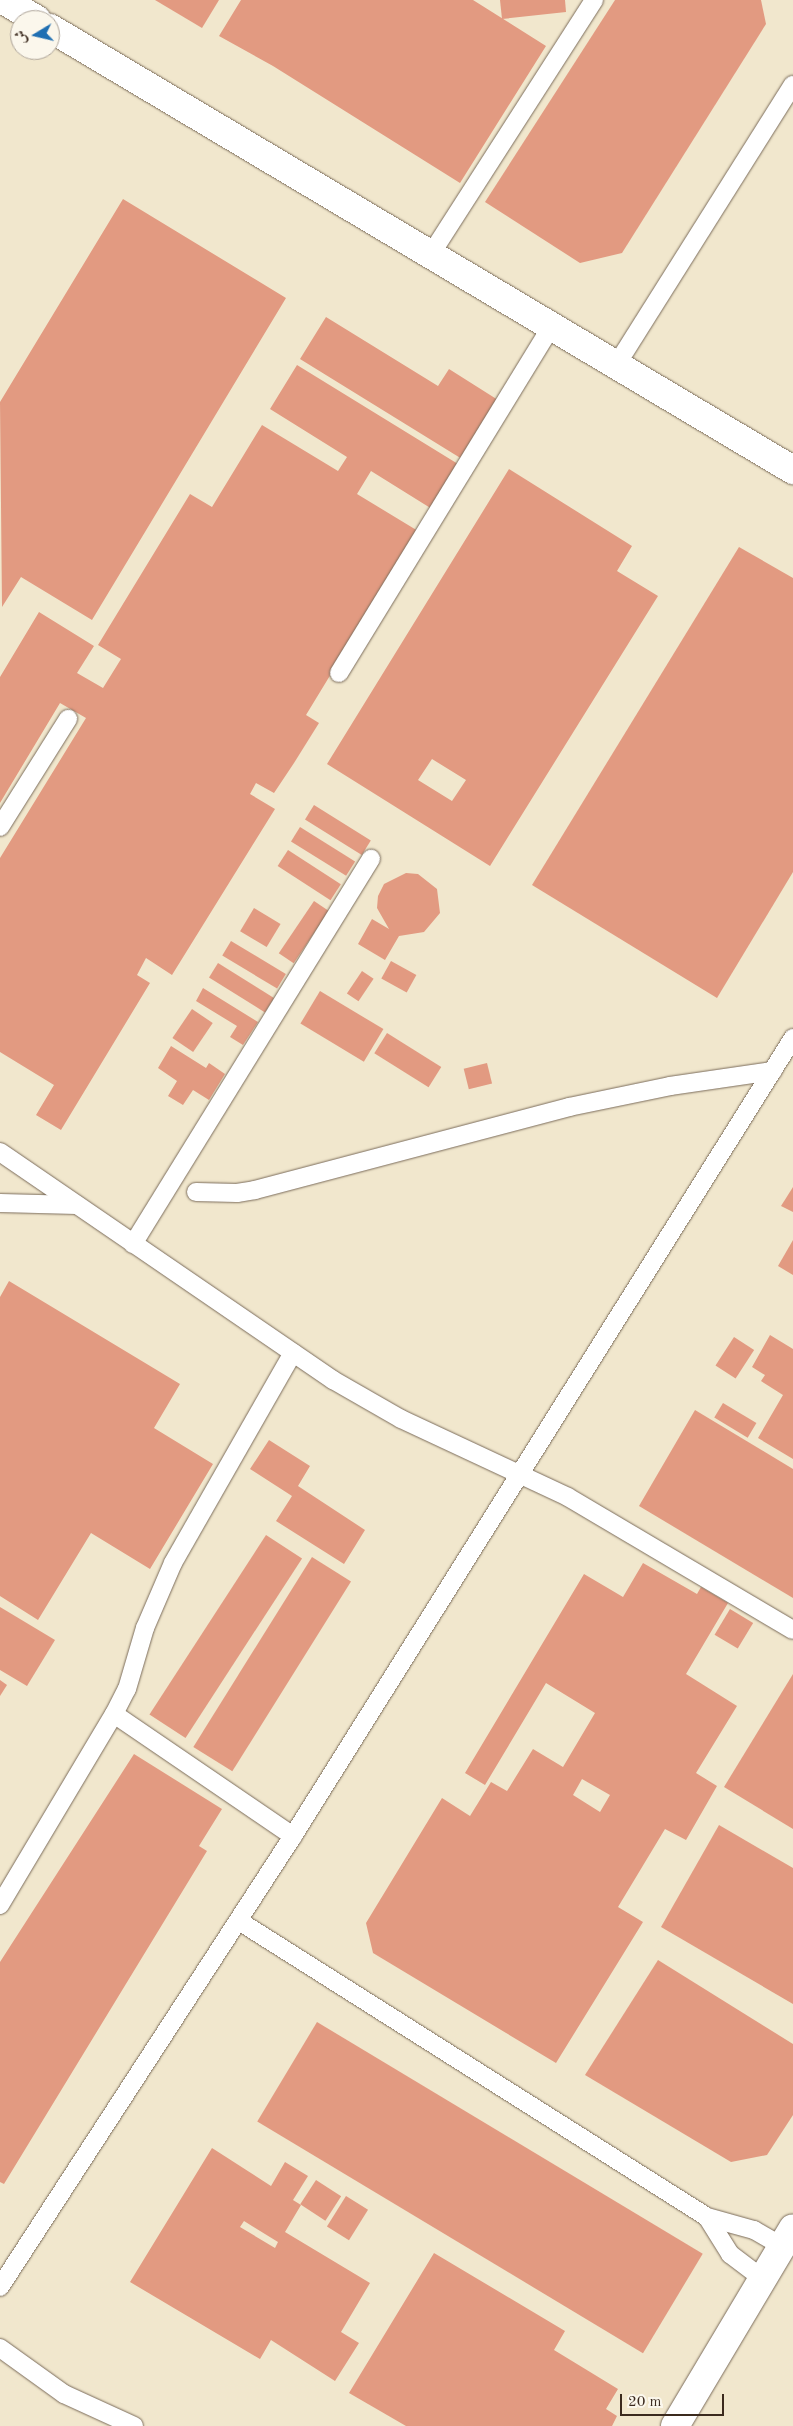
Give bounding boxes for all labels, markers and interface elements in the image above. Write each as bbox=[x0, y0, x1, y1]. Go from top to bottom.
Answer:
north arrow bbox=[10, 10, 60, 60]
text: ش bbox=[13, 29, 29, 45]
scale bar bbox=[623, 2384, 727, 2416]
text: 20 m bbox=[628, 2395, 662, 2410]

